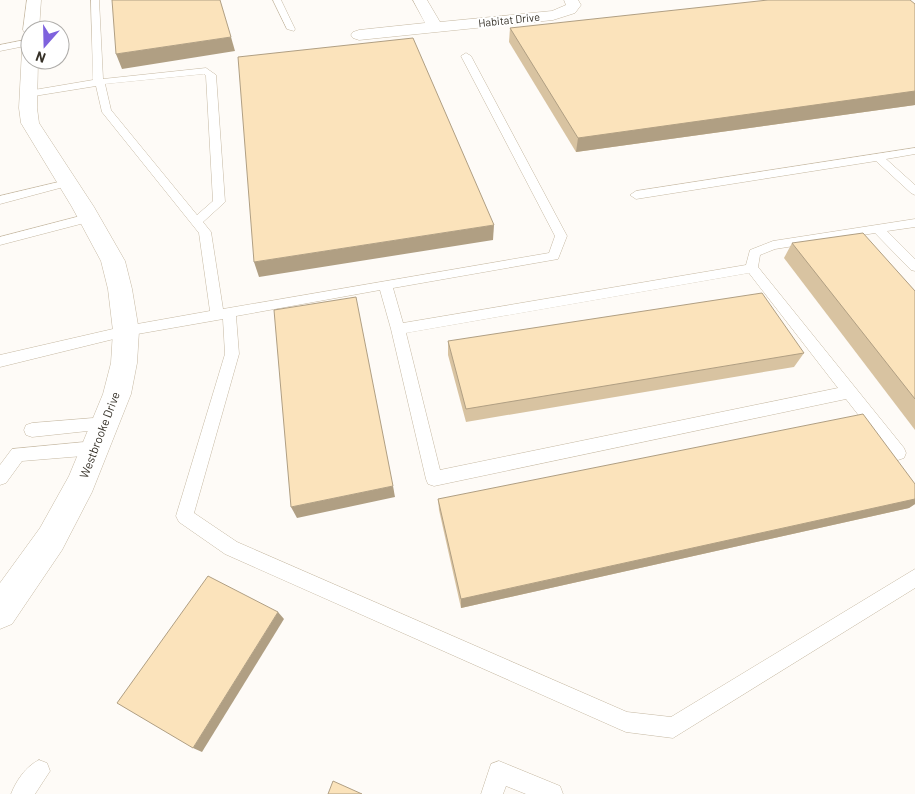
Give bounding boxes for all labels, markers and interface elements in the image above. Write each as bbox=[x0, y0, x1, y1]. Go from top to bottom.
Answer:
street label: Habitat Drive bbox=[477, 10, 541, 29]
north arrow bbox=[20, 20, 70, 70]
text: N bbox=[33, 48, 48, 67]
street label: Westbrooke Drive bbox=[76, 389, 122, 480]

